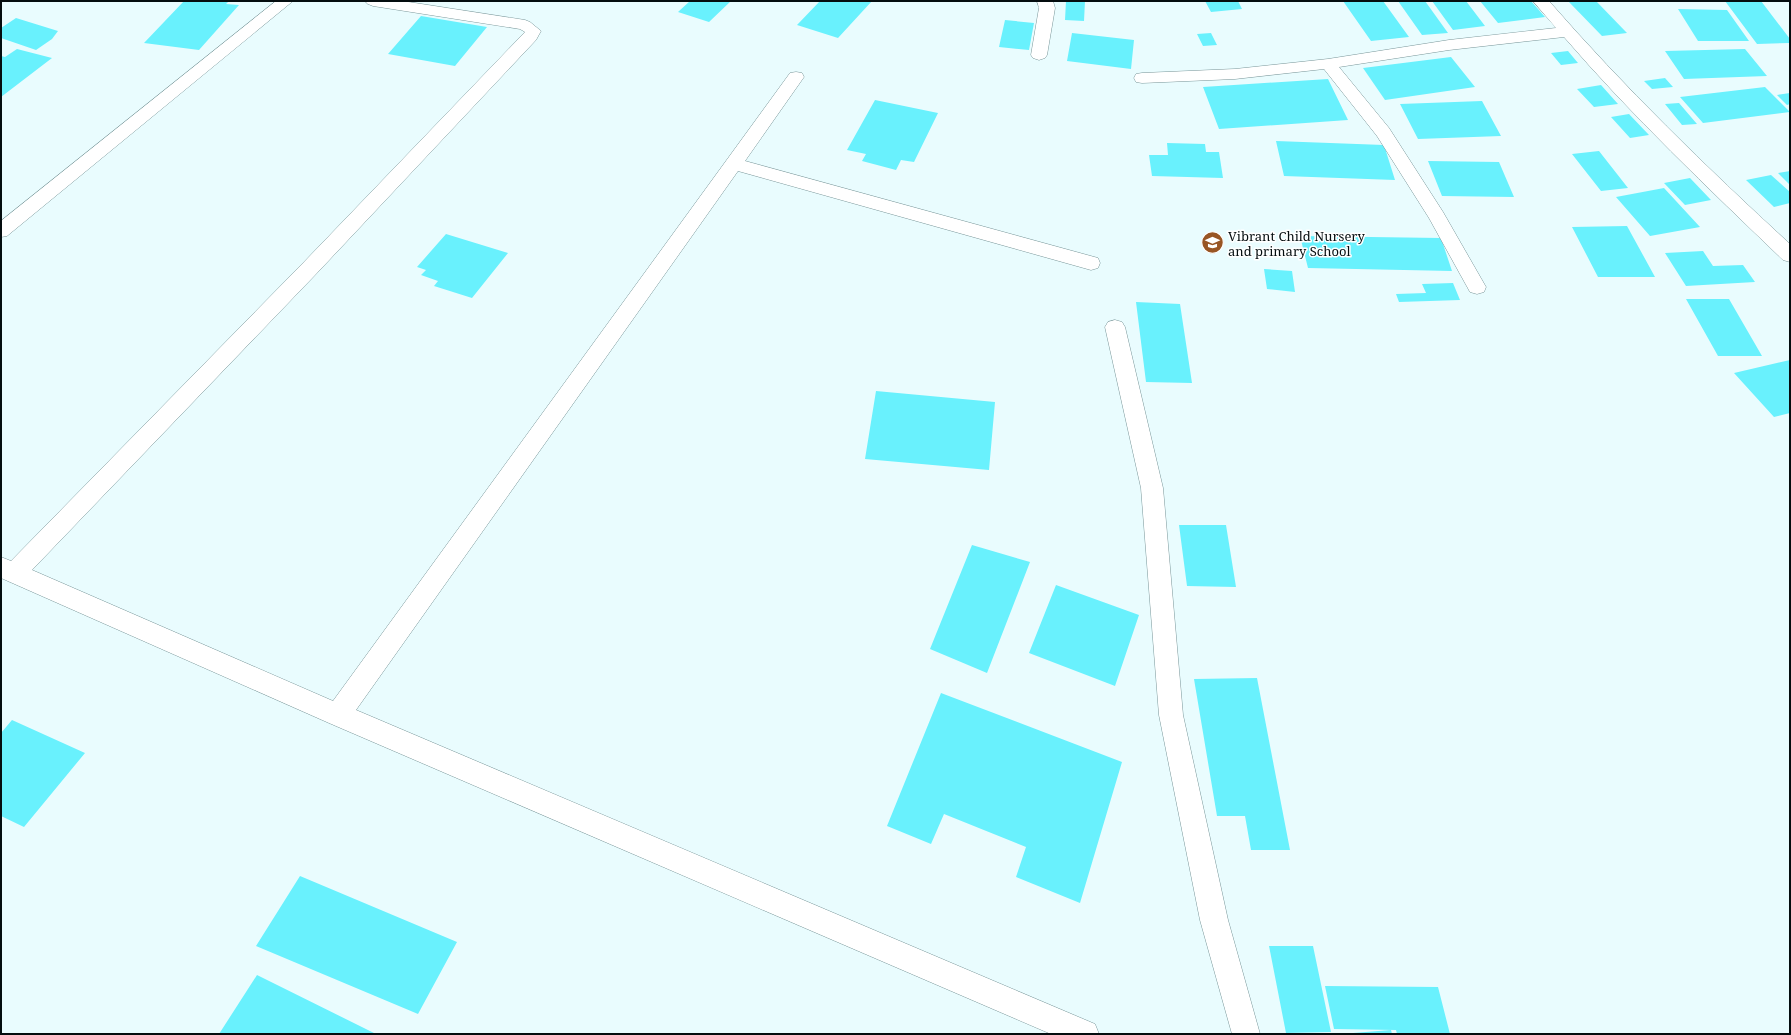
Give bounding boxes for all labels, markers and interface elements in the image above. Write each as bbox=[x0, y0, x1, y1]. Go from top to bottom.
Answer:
place label: Vibrant Child Nursery and primary School bbox=[1228, 227, 1365, 260]
school or university icon: Vibrant Child Nursery and primary School bbox=[1200, 230, 1226, 256]

